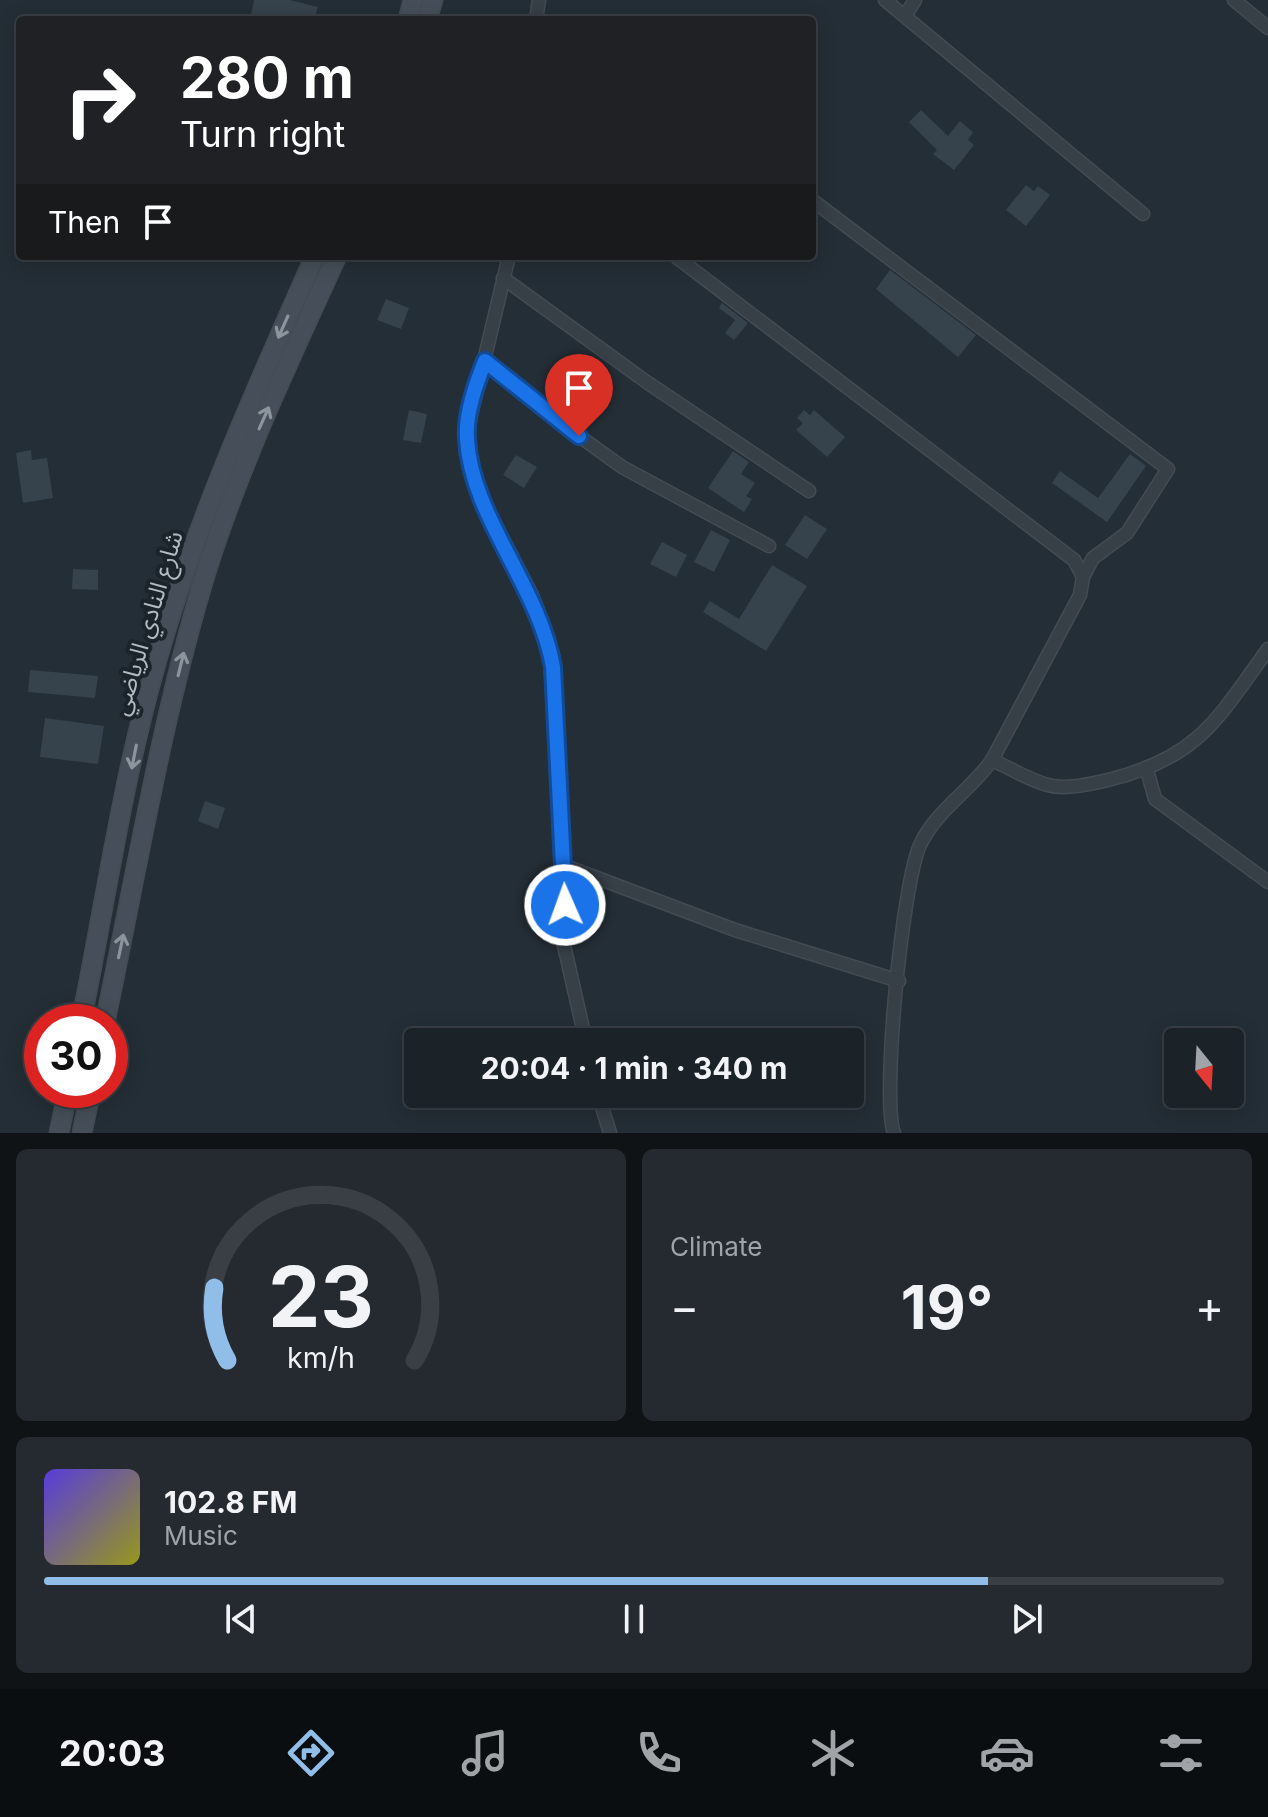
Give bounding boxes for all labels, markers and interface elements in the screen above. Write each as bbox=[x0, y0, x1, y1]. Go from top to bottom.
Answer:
text: 280 m bbox=[180, 44, 354, 112]
icon: right bbox=[48, 48, 152, 152]
text: Turn right bbox=[180, 112, 345, 156]
icon: arrive bbox=[136, 200, 180, 244]
text: Then bbox=[48, 204, 120, 240]
one-way arrow bbox=[275, 314, 290, 339]
pin bbox=[545, 354, 613, 436]
icon: arrive bbox=[557, 366, 601, 410]
one-way arrow bbox=[258, 406, 273, 431]
street label: شارع النادي الرياضي bbox=[105, 527, 193, 720]
one-way arrow bbox=[174, 651, 189, 677]
one-way arrow bbox=[126, 744, 141, 769]
position arrow bbox=[523, 863, 607, 947]
one-way arrow bbox=[114, 933, 129, 959]
speed limit sign: 30 bbox=[24, 1004, 128, 1108]
north arrow bbox=[1164, 1028, 1244, 1108]
map controls bbox=[1164, 1028, 1244, 1108]
text: 20:04 · 1 min · 340 m bbox=[481, 1050, 787, 1086]
text: Climate bbox=[670, 1231, 762, 1262]
text: 23 bbox=[268, 1246, 374, 1347]
text: 19° bbox=[901, 1271, 993, 1343]
text: − bbox=[670, 1280, 699, 1334]
text: + bbox=[1195, 1280, 1224, 1334]
text: km/h bbox=[287, 1340, 355, 1375]
text: 102.8 FM bbox=[164, 1484, 297, 1520]
text: Music bbox=[164, 1520, 238, 1551]
icon: previous bbox=[219, 1597, 263, 1641]
icon: pause bbox=[612, 1597, 656, 1641]
icon: next bbox=[1005, 1597, 1049, 1641]
icon: directions bbox=[283, 1725, 339, 1781]
icon: music bbox=[457, 1725, 513, 1781]
icon: phone bbox=[631, 1725, 687, 1781]
icon: climate bbox=[805, 1725, 861, 1781]
icon: car bbox=[979, 1725, 1035, 1781]
icon: filters bbox=[1153, 1725, 1209, 1781]
text: 20:03 bbox=[59, 1731, 165, 1775]

